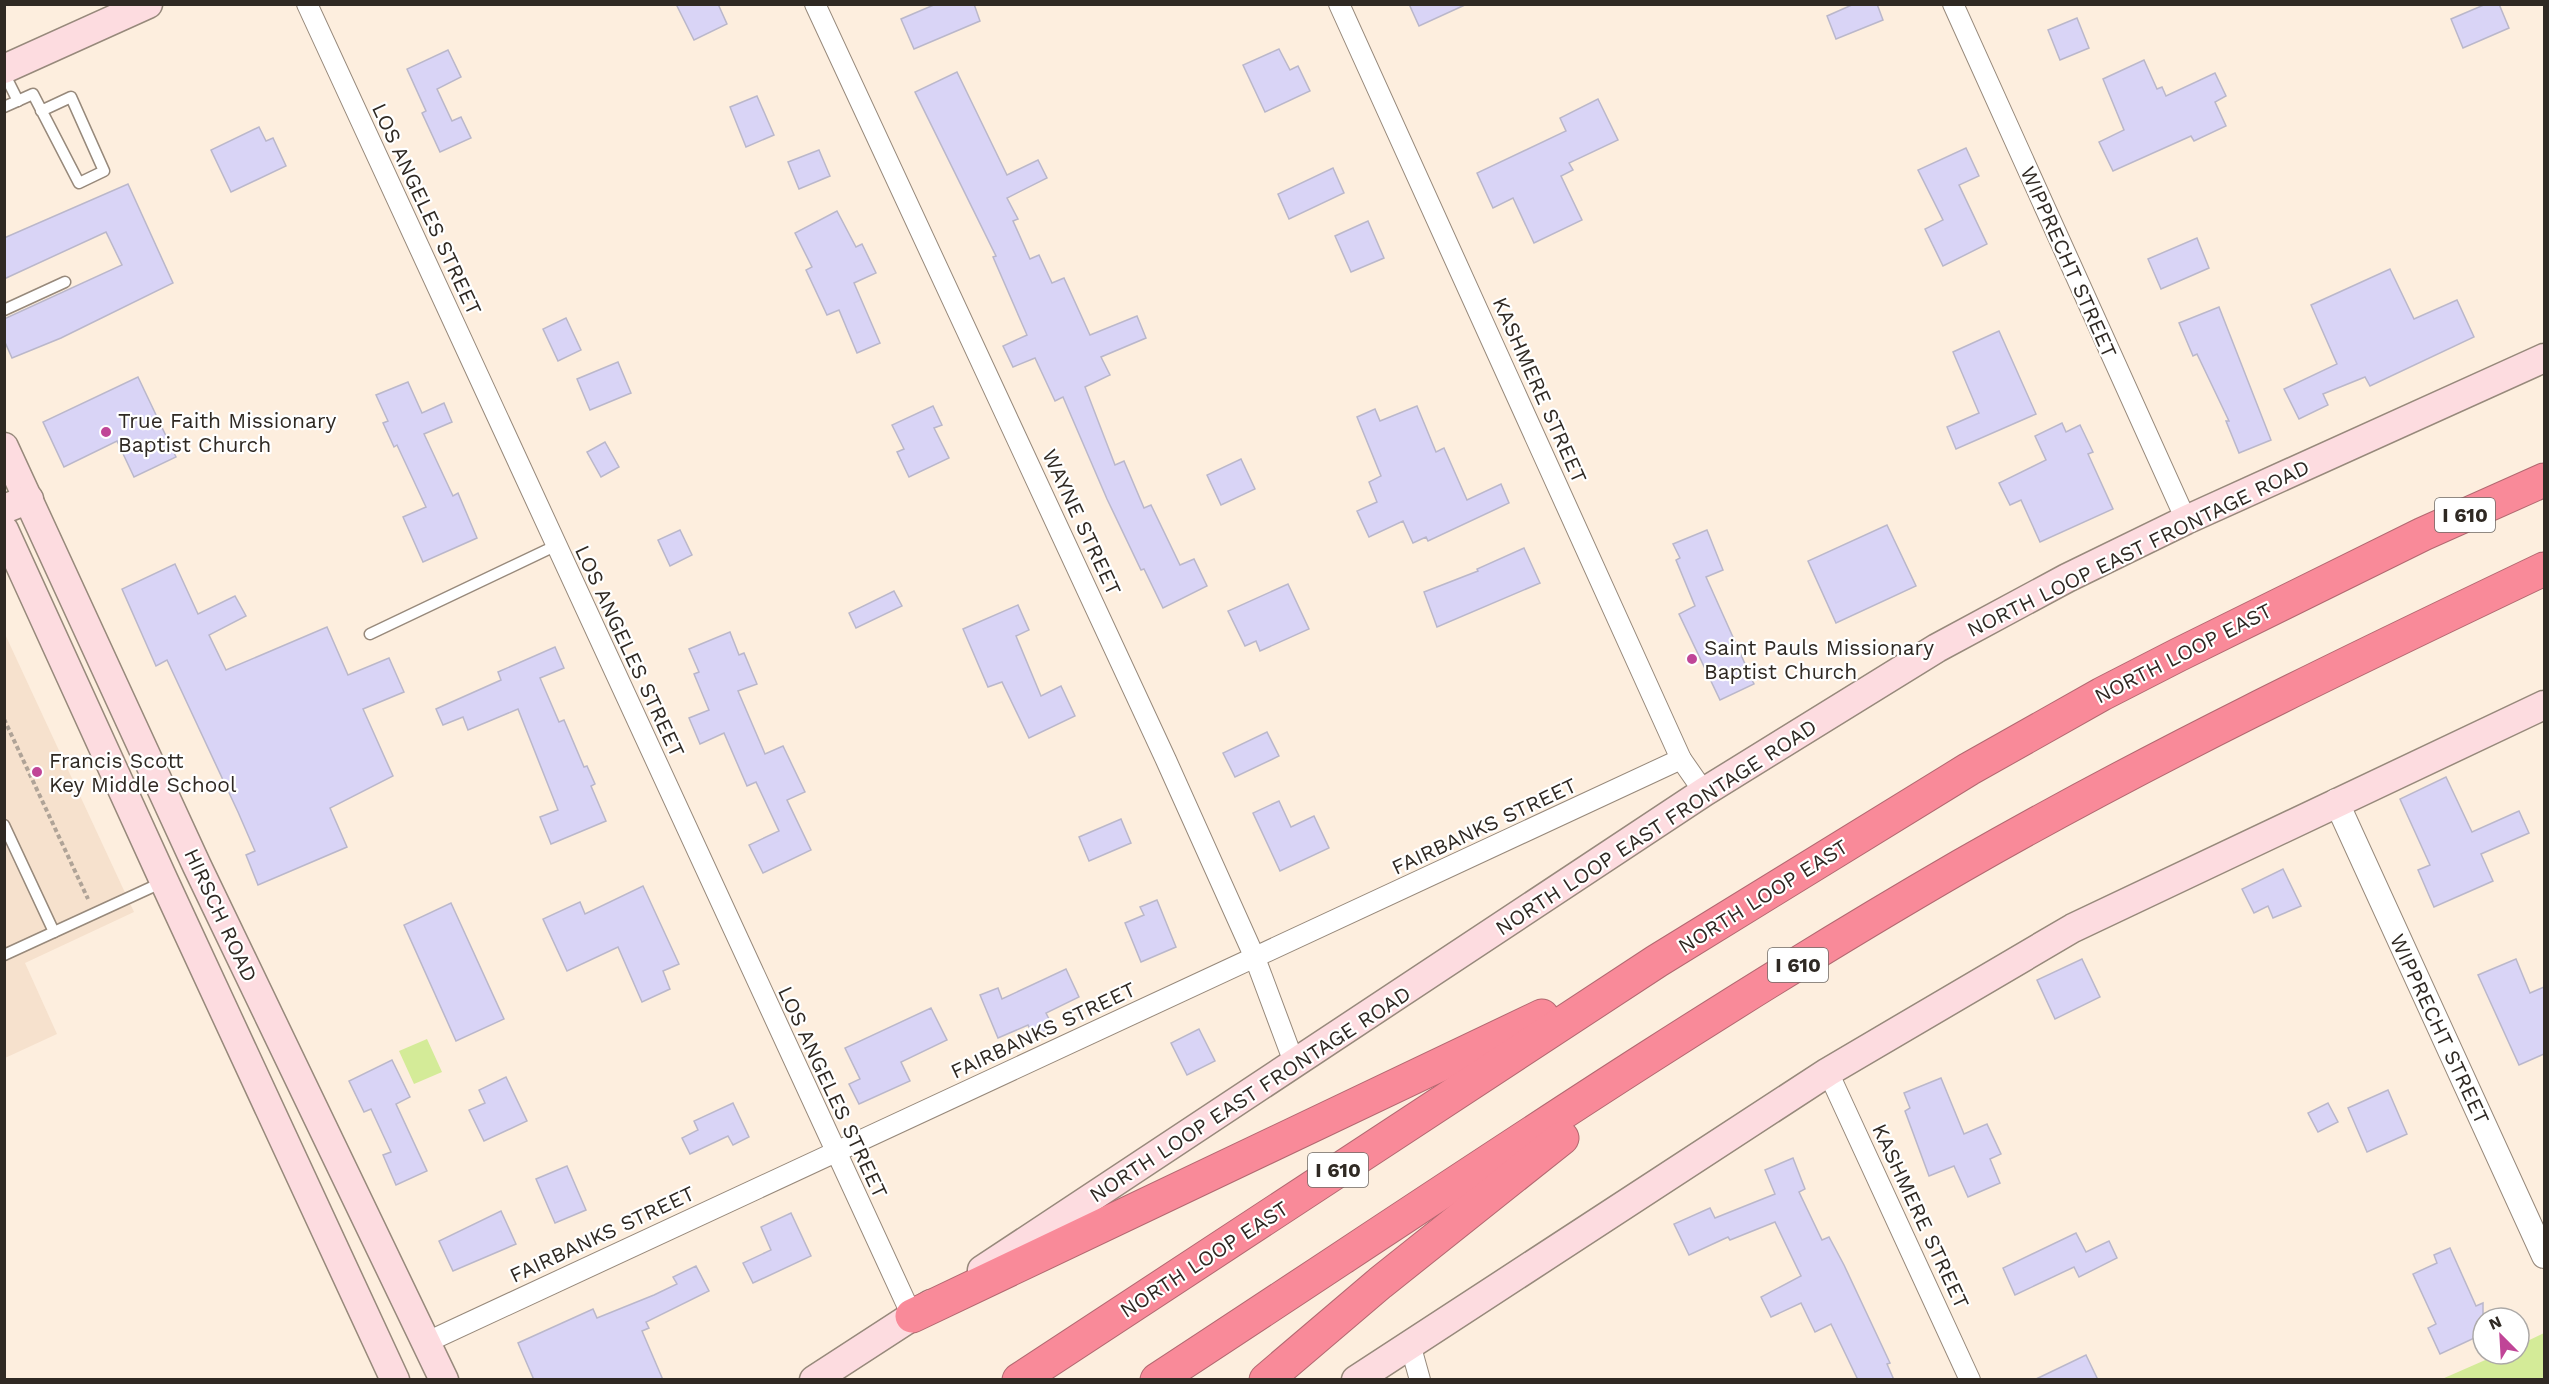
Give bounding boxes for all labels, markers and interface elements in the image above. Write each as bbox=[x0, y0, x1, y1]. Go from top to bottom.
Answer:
street label: LOS ANGELES STREET bbox=[367, 99, 487, 319]
street label: WIPPRECHT STREET bbox=[2015, 162, 2123, 362]
street label: KASHMERE STREET bbox=[1488, 293, 1592, 487]
place label: True Faith Missionary Baptist Church bbox=[118, 408, 337, 457]
marker: True Faith Missionary Baptist Church bbox=[99, 425, 113, 439]
street label: WAYNE STREET bbox=[1037, 445, 1127, 599]
street label: NORTH LOOP EAST FRONTAGE ROAD bbox=[1963, 454, 2313, 642]
road number: I 610 bbox=[2435, 498, 2495, 532]
street label: LOS ANGELES STREET bbox=[570, 541, 690, 761]
street label: NORTH LOOP EAST bbox=[2090, 597, 2276, 709]
place label: Saint Pauls Missionary Baptist Church bbox=[1704, 635, 1934, 684]
marker: Saint Pauls Missionary Baptist Church bbox=[1685, 652, 1699, 666]
street label: NORTH LOOP EAST FRONTAGE ROAD bbox=[1490, 713, 1822, 941]
place label: Francis Scott Key Middle School bbox=[49, 748, 237, 797]
marker: Francis Scott Key Middle School bbox=[30, 765, 44, 779]
street label: FAIRBANKS STREET bbox=[1388, 772, 1581, 880]
street label: NORTH LOOP EAST bbox=[1673, 833, 1853, 959]
street label: HIRSCH ROAD bbox=[179, 844, 263, 986]
street label: WIPPRECHT STREET bbox=[2385, 930, 2495, 1128]
road number: I 610 bbox=[1768, 948, 1828, 982]
street label: FAIRBANKS STREET bbox=[947, 976, 1140, 1084]
street label: NORTH LOOP EAST FRONTAGE ROAD bbox=[1085, 981, 1415, 1207]
street label: LOS ANGELES STREET bbox=[773, 982, 893, 1202]
street label: KASHMERE STREET bbox=[1867, 1120, 1975, 1313]
road number: I 610 bbox=[1308, 1153, 1368, 1187]
street label: FAIRBANKS STREET bbox=[506, 1180, 699, 1288]
street label: NORTH LOOP EAST bbox=[1115, 1195, 1293, 1323]
north arrow bbox=[2471, 1306, 2531, 1366]
text: N bbox=[2486, 1312, 2504, 1334]

